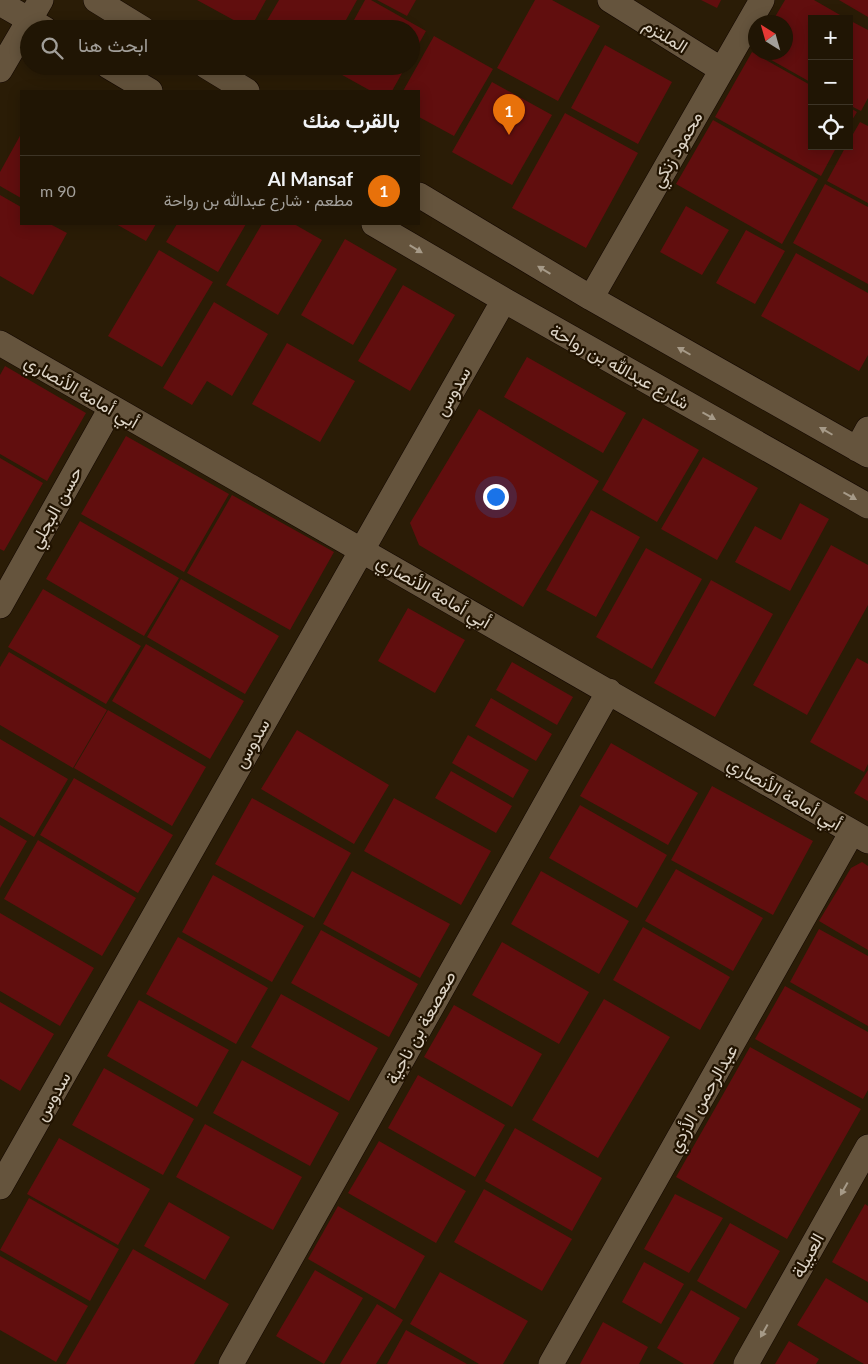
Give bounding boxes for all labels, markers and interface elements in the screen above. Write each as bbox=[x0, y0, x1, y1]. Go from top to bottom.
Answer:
street label: الملتزم bbox=[639, 13, 692, 59]
north arrow bbox=[748, 15, 793, 60]
map controls bbox=[808, 15, 853, 150]
button: + bbox=[808, 15, 853, 60]
search box bbox=[20, 20, 420, 75]
text: ابحث هنا bbox=[78, 33, 148, 56]
icon: search bbox=[38, 34, 66, 62]
button: − bbox=[808, 60, 853, 105]
pin: 1 bbox=[493, 94, 525, 135]
button: locate bbox=[808, 105, 853, 150]
text: بالقرب منك bbox=[303, 107, 400, 132]
street label: محمود زنكي bbox=[645, 107, 711, 194]
text: Al Mansaf bbox=[268, 167, 353, 190]
text: 90 m bbox=[40, 181, 76, 200]
text: 1 bbox=[379, 181, 389, 200]
text: مطعم · شارع عبدالله بن رواحة bbox=[164, 190, 353, 209]
one-way arrow bbox=[409, 244, 422, 253]
one-way arrow bbox=[537, 265, 550, 274]
street label: شارع عبدالله بن رواحة bbox=[546, 319, 693, 415]
one-way arrow bbox=[677, 347, 692, 355]
street label: أبي أمامة الأنصاري bbox=[19, 349, 143, 437]
street label: سدوس bbox=[429, 363, 476, 420]
one-way arrow bbox=[702, 412, 715, 421]
one-way arrow bbox=[819, 427, 832, 436]
street label: حسن البجلي bbox=[24, 462, 91, 554]
your location bbox=[483, 484, 509, 510]
one-way arrow bbox=[844, 492, 857, 501]
street label: أبي أمامة الأنصاري bbox=[371, 549, 495, 637]
street label: سدوس bbox=[228, 715, 275, 772]
street label: أبي أمامة الأنصاري bbox=[722, 751, 846, 839]
street label: صعصعة بن ناجية bbox=[380, 967, 461, 1088]
street label: عبدالرحمن الأزدي bbox=[662, 1040, 746, 1158]
street label: سدوس bbox=[29, 1068, 76, 1125]
one-way arrow bbox=[840, 1182, 848, 1196]
street label: العبيلة bbox=[786, 1229, 828, 1281]
one-way arrow bbox=[760, 1324, 769, 1337]

